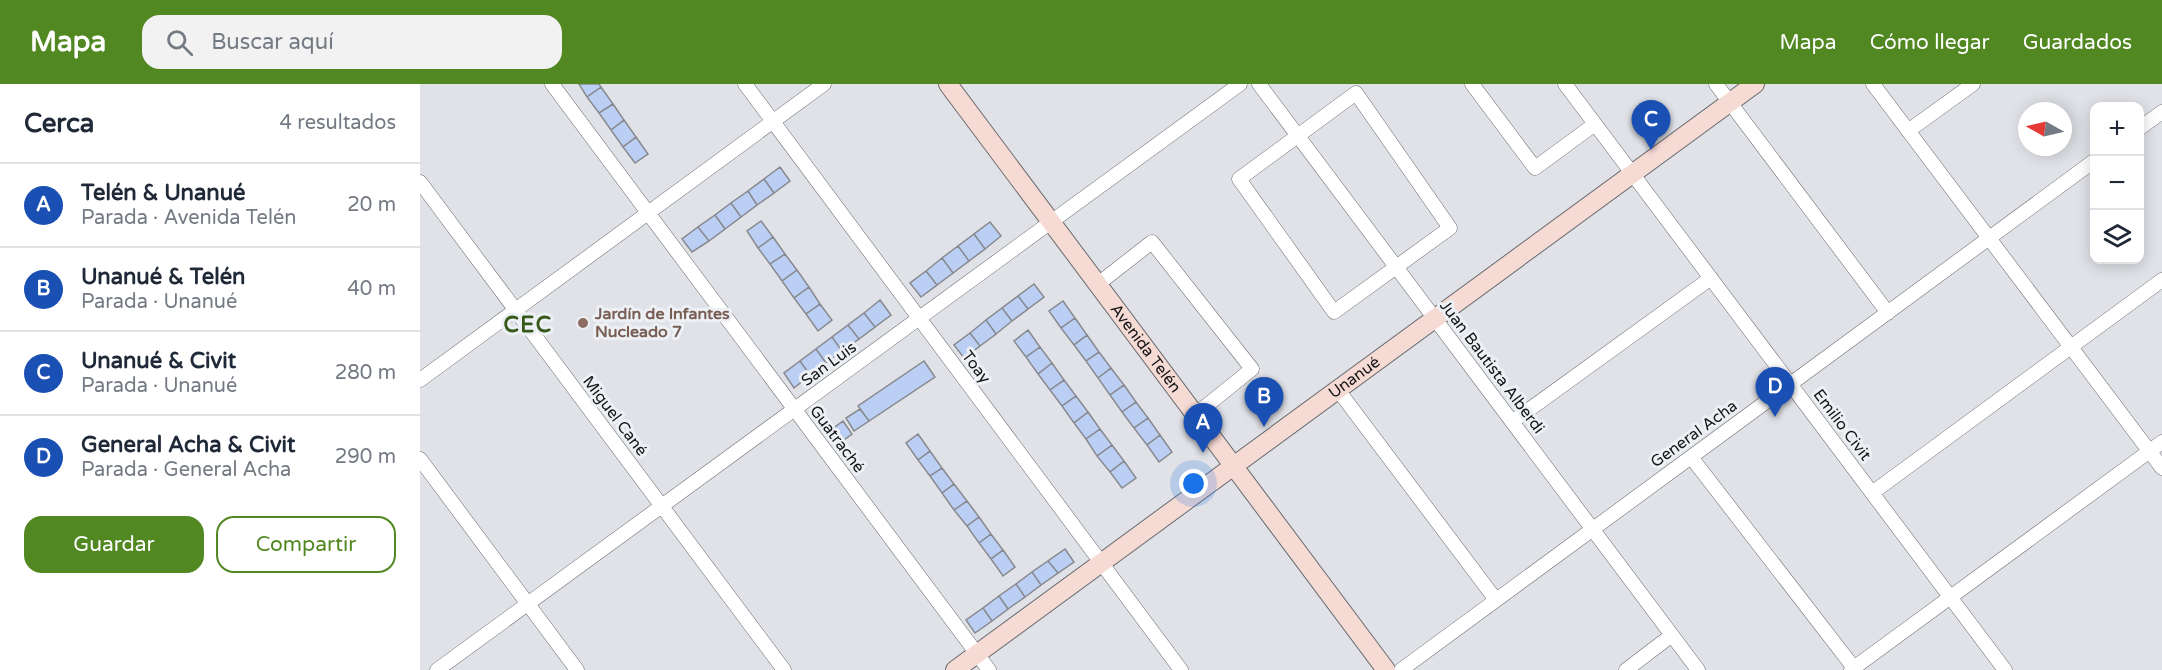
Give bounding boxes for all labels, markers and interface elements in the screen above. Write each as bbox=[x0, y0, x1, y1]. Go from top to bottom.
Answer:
search box bbox=[142, 15, 562, 69]
text: Mapa bbox=[30, 25, 106, 59]
icon: search bbox=[163, 26, 196, 59]
text: Buscar aquí bbox=[211, 29, 334, 55]
text: Mapa bbox=[1779, 30, 1837, 55]
text: Cómo llegar bbox=[1870, 30, 1990, 55]
text: Guardados bbox=[2023, 30, 2132, 55]
pin: C bbox=[1632, 100, 1670, 150]
north arrow bbox=[2018, 102, 2072, 156]
map controls bbox=[2090, 102, 2144, 264]
button: + bbox=[2090, 102, 2144, 156]
text: Cerca bbox=[24, 108, 94, 139]
text: 4 resultados bbox=[280, 111, 396, 135]
button: − bbox=[2090, 156, 2144, 210]
text: Telén & Unanué bbox=[81, 180, 246, 206]
text: A bbox=[36, 193, 51, 217]
text: 20 m bbox=[347, 193, 396, 217]
text: Parada · Avenida Telén bbox=[81, 206, 296, 230]
button: layers bbox=[2090, 210, 2144, 264]
text: Unanué & Telén bbox=[81, 264, 246, 290]
text: B bbox=[37, 277, 50, 301]
text: 40 m bbox=[347, 277, 396, 301]
text: Parada · Unanué bbox=[81, 290, 237, 314]
street label: Juan Bautista Alberdi bbox=[1435, 296, 1549, 438]
street label: Avenida Telén bbox=[1106, 300, 1185, 397]
place label: Jardín de Infantes Nucleado 7 bbox=[594, 304, 730, 342]
district label: CEC bbox=[504, 312, 552, 338]
marker: Jardín de Infantes Nucleado 7 bbox=[576, 316, 590, 330]
street label: San Luis bbox=[797, 337, 861, 391]
street label: Toay bbox=[957, 347, 995, 388]
text: Unanué & Civit bbox=[81, 348, 236, 374]
street label: Unanué bbox=[1325, 352, 1384, 403]
text: C bbox=[37, 361, 50, 385]
text: 280 m bbox=[335, 361, 396, 385]
pin: D bbox=[1756, 368, 1794, 417]
street label: Miguel Cané bbox=[578, 372, 652, 460]
text: Parada · Unanué bbox=[81, 374, 237, 398]
pin: B bbox=[1244, 378, 1284, 427]
street label: Emilio Civit bbox=[1809, 385, 1875, 465]
street label: General Acha bbox=[1647, 396, 1741, 472]
street label: Guatraché bbox=[805, 401, 869, 477]
pin: A bbox=[1184, 404, 1222, 453]
text: General Acha & Civit bbox=[81, 432, 295, 458]
text: D bbox=[36, 445, 51, 469]
text: 290 m bbox=[335, 445, 396, 469]
text: Parada · General Acha bbox=[81, 458, 291, 482]
your location bbox=[1179, 469, 1208, 498]
button: Guardar bbox=[24, 516, 204, 573]
button: Compartir bbox=[216, 516, 396, 573]

